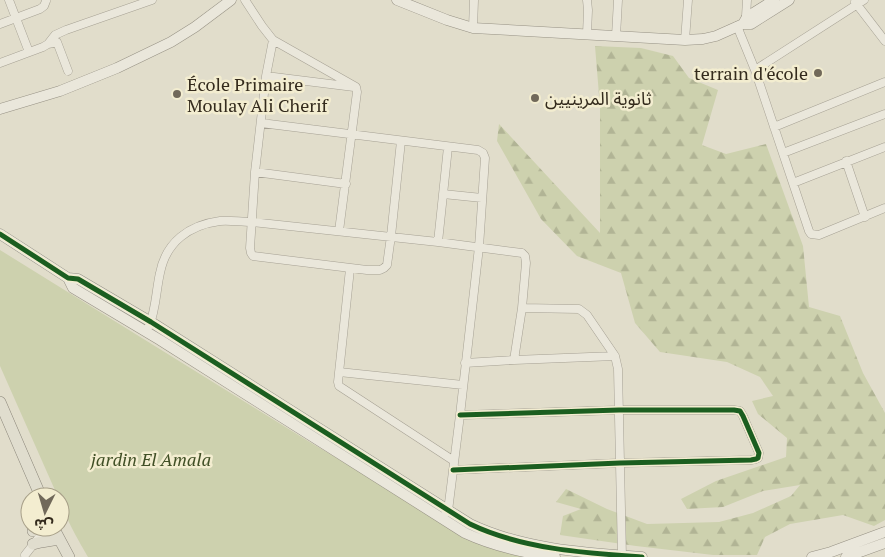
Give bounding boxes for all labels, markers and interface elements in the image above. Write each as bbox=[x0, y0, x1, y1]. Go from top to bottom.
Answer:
place label: terrain d'école bbox=[694, 61, 808, 85]
marker: terrain d'école bbox=[812, 67, 824, 79]
place label: École Primaire Moulay Ali Cherif bbox=[187, 72, 330, 117]
place label: ثانوية المرينيين bbox=[545, 86, 652, 110]
marker: École Primaire Moulay Ali Cherif bbox=[171, 88, 183, 100]
marker: ثانوية المرينيين bbox=[529, 92, 541, 104]
park label: jardin El Amala bbox=[89, 447, 211, 471]
north arrow bbox=[20, 487, 70, 537]
text: ش bbox=[33, 515, 54, 536]

